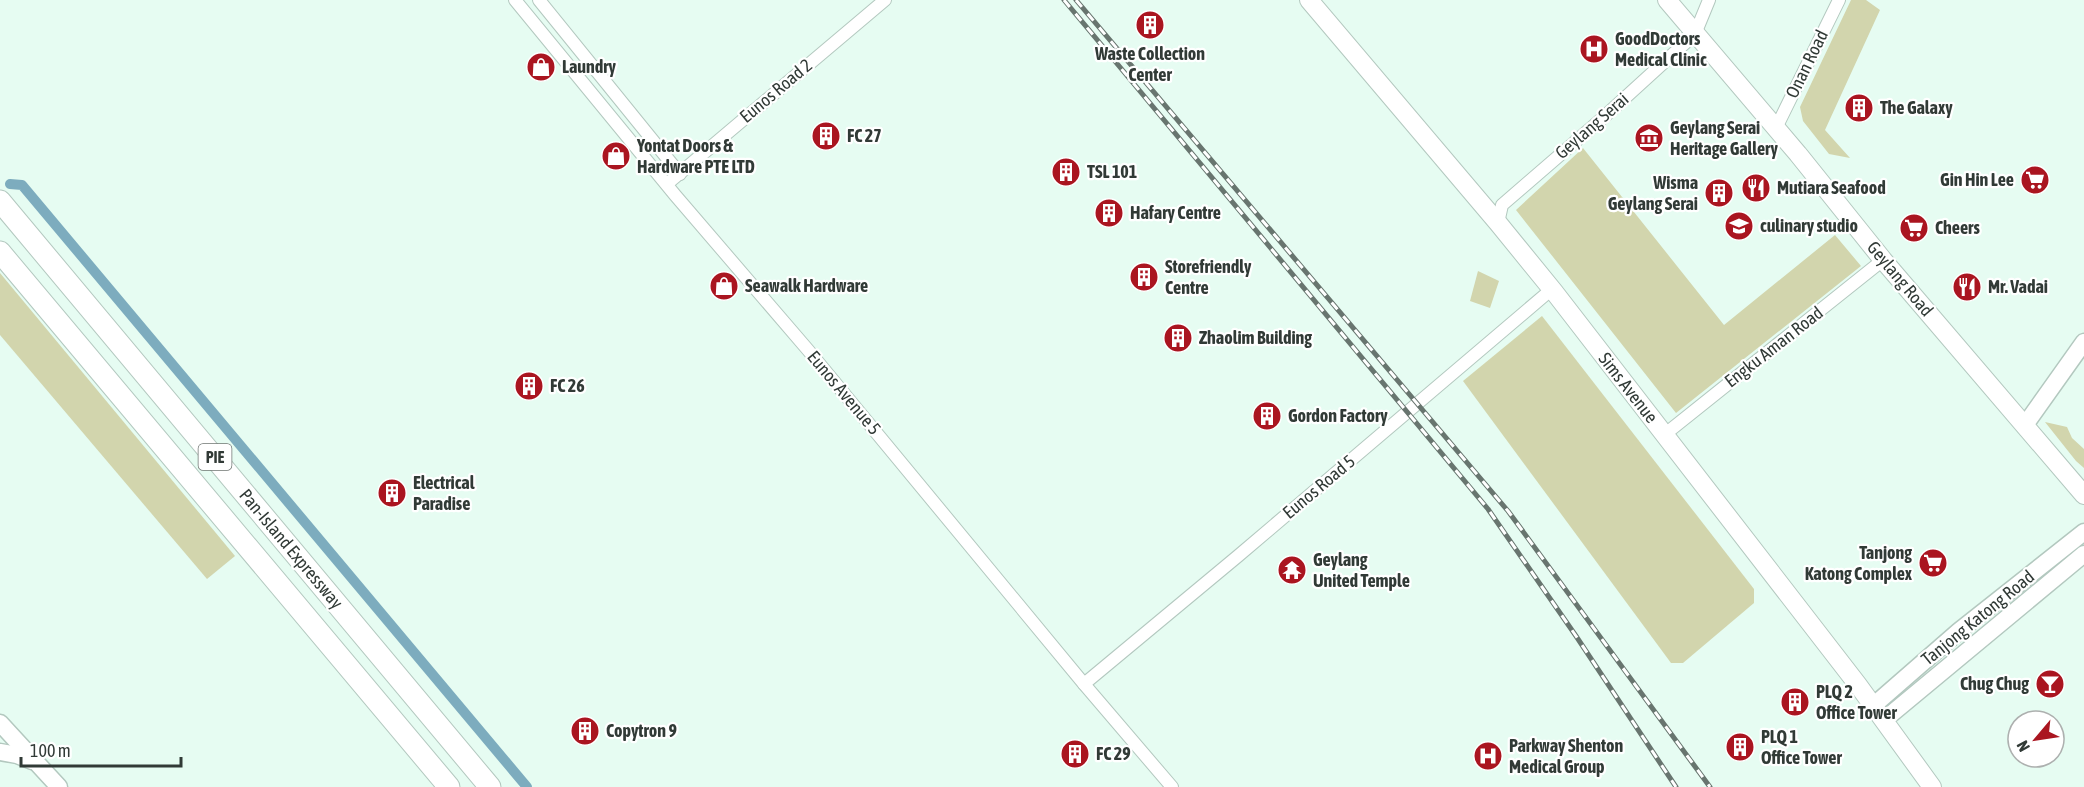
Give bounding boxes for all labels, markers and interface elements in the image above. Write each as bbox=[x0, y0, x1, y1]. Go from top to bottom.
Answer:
building icon: Waste Collection Center bbox=[1134, 9, 1166, 41]
street label: Onan Road bbox=[1781, 26, 1832, 101]
place label: GoodDoctors Medical Clinic bbox=[1615, 28, 1707, 70]
hospital icon: GoodDoctors Medical Clinic bbox=[1578, 33, 1610, 65]
place label: Waste Collection Center bbox=[1094, 43, 1205, 85]
shop icon: Laundry bbox=[525, 51, 557, 83]
street label: Eunos Road 2 bbox=[735, 54, 816, 127]
place label: Laundry bbox=[562, 56, 617, 77]
street label: Geylang Serai bbox=[1551, 88, 1633, 163]
building icon: The Galaxy bbox=[1843, 92, 1875, 124]
place label: The Galaxy bbox=[1880, 97, 1953, 118]
place label: Geylang Serai Heritage Gallery bbox=[1670, 117, 1778, 159]
building icon: FC 27 bbox=[810, 120, 842, 152]
museum icon: Geylang Serai Heritage Gallery bbox=[1633, 122, 1665, 154]
place label: FC 27 bbox=[847, 125, 882, 146]
place label: Yontat Doors & Hardware PTE LTD bbox=[636, 135, 755, 177]
shop icon: Yontat Doors & Hardware PTE LTD bbox=[600, 140, 632, 172]
building icon: TSL 101 bbox=[1050, 156, 1082, 188]
place label: TSL 101 bbox=[1087, 161, 1137, 182]
supermarket icon: Gin Hin Lee bbox=[2019, 164, 2051, 196]
place label: Gin Hin Lee bbox=[1940, 169, 2014, 190]
place label: Wisma Geylang Serai bbox=[1608, 172, 1698, 214]
restaurant icon: Mutiara Seafood bbox=[1740, 172, 1772, 204]
building icon: Wisma Geylang Serai bbox=[1703, 177, 1735, 209]
place label: Mutiara Seafood bbox=[1777, 177, 1886, 198]
building icon: Hafary Centre bbox=[1093, 197, 1125, 229]
place label: Hafary Centre bbox=[1130, 202, 1221, 223]
school or university icon: culinary studio bbox=[1723, 210, 1755, 242]
supermarket icon: Cheers bbox=[1898, 212, 1930, 244]
place label: culinary studio bbox=[1760, 215, 1858, 236]
place label: Cheers bbox=[1935, 217, 1980, 238]
street label: Geylang Road bbox=[1863, 237, 1938, 320]
place label: Storefriendly Centre bbox=[1165, 256, 1252, 298]
building icon: Storefriendly Centre bbox=[1128, 261, 1160, 293]
shop icon: Seawalk Hardware bbox=[708, 270, 740, 302]
restaurant icon: Mr. Vadai bbox=[1951, 271, 1983, 303]
place label: Seawalk Hardware bbox=[745, 275, 868, 296]
place label: Mr. Vadai bbox=[1988, 276, 2048, 297]
street label: Engku Aman Road bbox=[1720, 302, 1827, 391]
building icon: Zhaolim Building bbox=[1162, 322, 1194, 354]
place label: Zhaolim Building bbox=[1199, 327, 1312, 348]
street label: Eunos Avenue 5 bbox=[803, 346, 886, 439]
street label: Sims Avenue bbox=[1594, 348, 1662, 427]
building icon: FC 26 bbox=[513, 370, 545, 402]
place label: FC 26 bbox=[550, 375, 585, 396]
building icon: Gordon Factory bbox=[1251, 400, 1283, 432]
place label: Gordon Factory bbox=[1288, 405, 1388, 426]
road number: PIE bbox=[198, 444, 232, 470]
street label: Eunos Road 5 bbox=[1278, 450, 1359, 523]
place label: Electrical Paradise bbox=[413, 472, 475, 514]
building icon: Electrical Paradise bbox=[376, 477, 408, 509]
street label: Pan-Island Expressway bbox=[235, 485, 348, 613]
place label: Tanjong Katong Complex bbox=[1805, 542, 1913, 584]
supermarket icon: Tanjong Katong Complex bbox=[1917, 547, 1949, 579]
place label: Geylang United Temple bbox=[1313, 549, 1410, 591]
temple icon: Geylang United Temple bbox=[1276, 554, 1308, 586]
street label: Tanjong Katong Road bbox=[1917, 566, 2038, 669]
bar icon: Chug Chug bbox=[2034, 668, 2066, 700]
place label: Chug Chug bbox=[1960, 673, 2029, 694]
place label: PLQ 2 Office Tower bbox=[1816, 681, 1898, 723]
building icon: PLQ 2 Office Tower bbox=[1779, 686, 1811, 718]
north arrow bbox=[2006, 709, 2066, 769]
building icon: Copytron 9 bbox=[569, 715, 601, 747]
place label: Copytron 9 bbox=[606, 720, 677, 741]
place label: PLQ 1 Office Tower bbox=[1761, 726, 1843, 768]
scale bar bbox=[21, 730, 182, 768]
building icon: PLQ 1 Office Tower bbox=[1724, 731, 1756, 763]
place label: Parkway Shenton Medical Group bbox=[1509, 735, 1624, 777]
building icon: FC 29 bbox=[1059, 738, 1091, 770]
text: N bbox=[2013, 738, 2033, 755]
text: 100 m bbox=[30, 740, 71, 761]
hospital icon: Parkway Shenton Medical Group bbox=[1472, 740, 1504, 772]
place label: FC 29 bbox=[1096, 743, 1131, 764]

